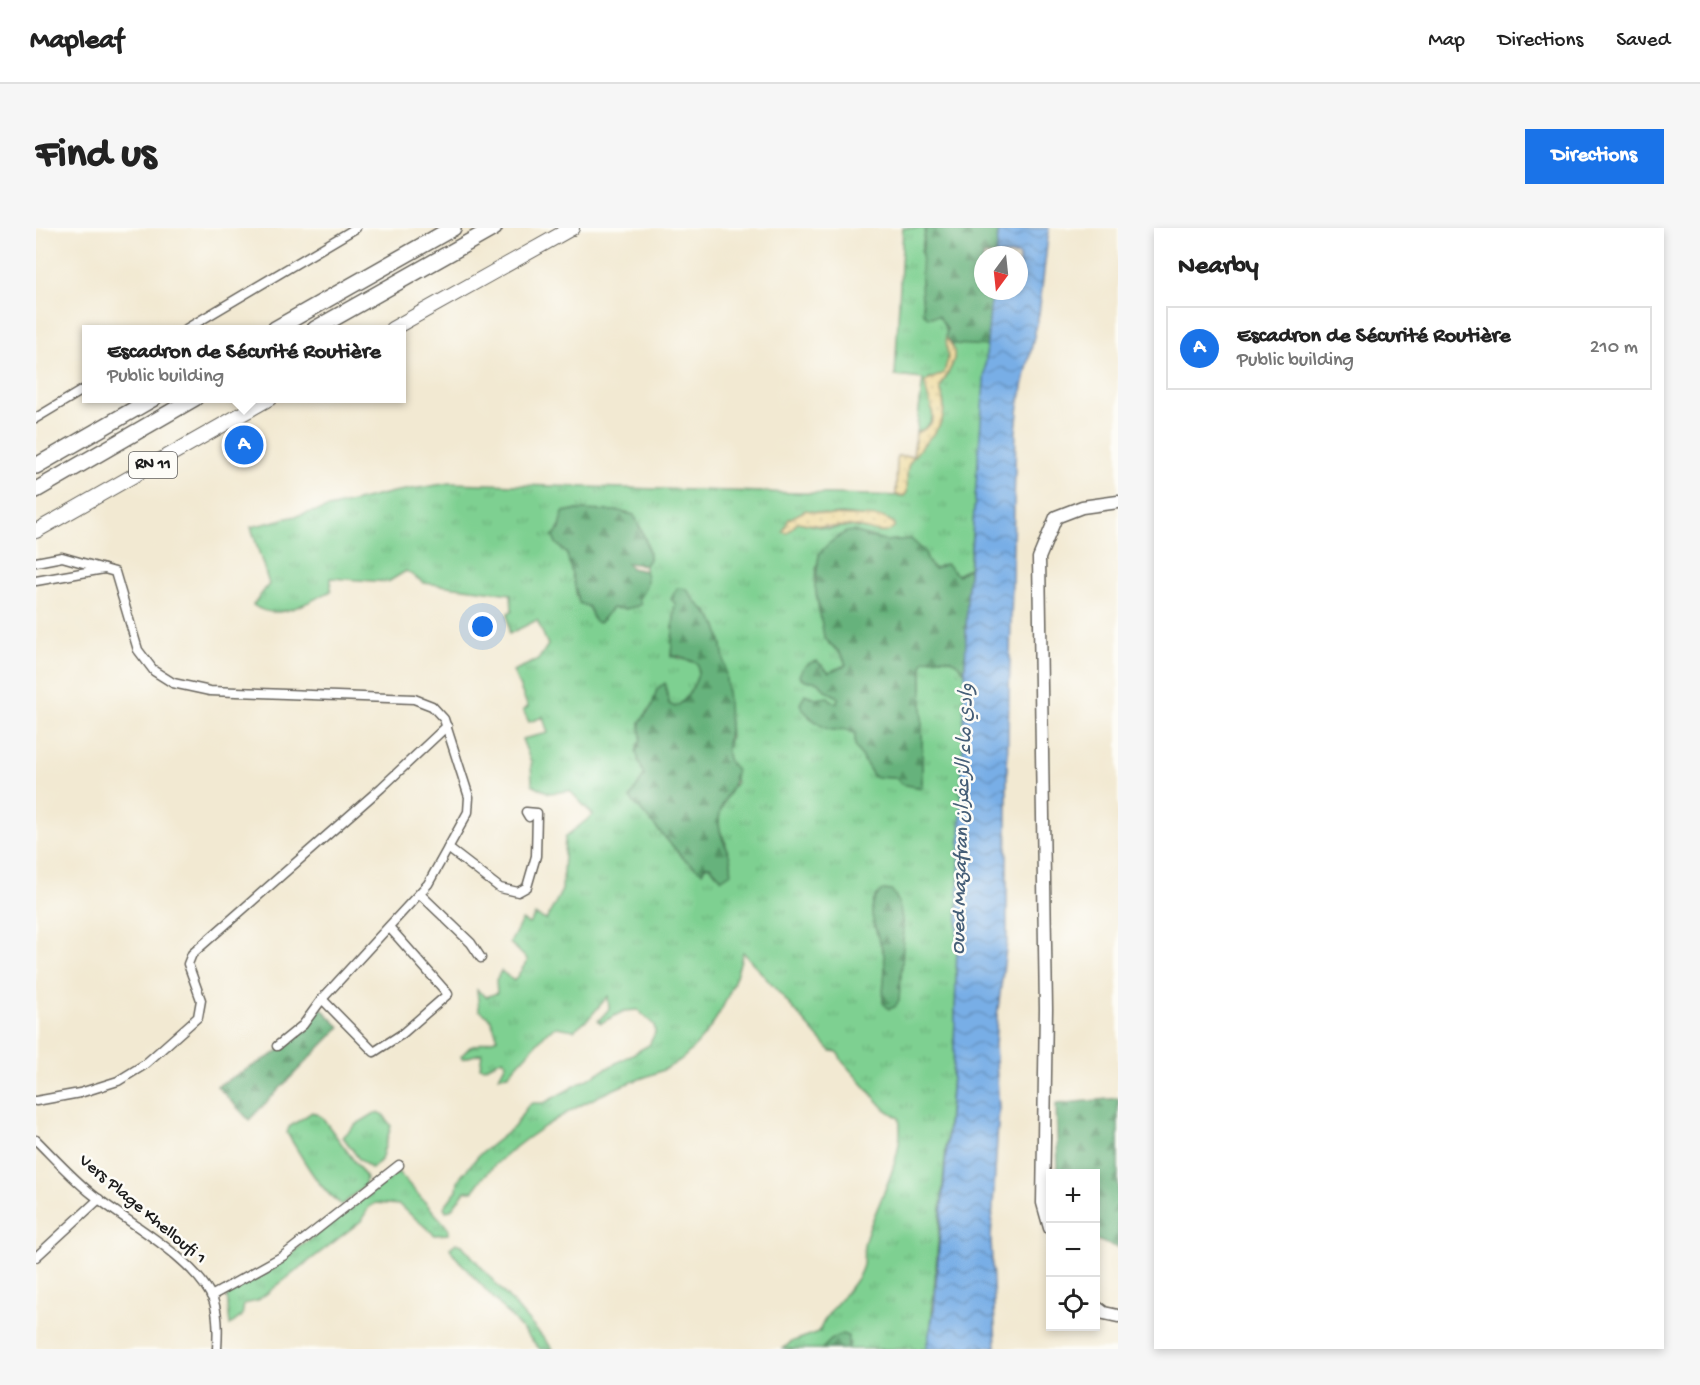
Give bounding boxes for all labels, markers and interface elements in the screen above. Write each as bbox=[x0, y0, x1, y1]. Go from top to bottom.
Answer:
text: Mapleaf bbox=[30, 25, 124, 58]
text: Map bbox=[1428, 29, 1465, 54]
text: Directions bbox=[1498, 29, 1583, 54]
text: Saved bbox=[1616, 29, 1670, 54]
button: Directions bbox=[1525, 129, 1664, 184]
text: Find us bbox=[36, 132, 156, 181]
north arrow bbox=[974, 246, 1028, 300]
text: Nearby bbox=[1178, 252, 1259, 283]
text: Escadron de Sécurité Routière bbox=[1237, 324, 1511, 350]
popup bbox=[82, 325, 406, 403]
text: A bbox=[1194, 337, 1205, 360]
text: 210 m bbox=[1590, 337, 1638, 360]
text: Escadron de Sécurité Routière bbox=[107, 340, 381, 366]
text: Public building bbox=[1237, 350, 1354, 373]
text: Public building bbox=[107, 366, 224, 389]
pin: A bbox=[224, 422, 264, 468]
road number: RN 11 bbox=[129, 452, 177, 478]
your location bbox=[468, 612, 497, 641]
water label: Oued Mazafran وادي ماء الزعفران bbox=[947, 682, 980, 955]
street label: Vers Plage Khelloufi 1 bbox=[73, 1150, 210, 1269]
map controls bbox=[1046, 1169, 1100, 1331]
button: + bbox=[1046, 1169, 1100, 1223]
button: − bbox=[1046, 1223, 1100, 1277]
button: locate bbox=[1046, 1277, 1100, 1331]

